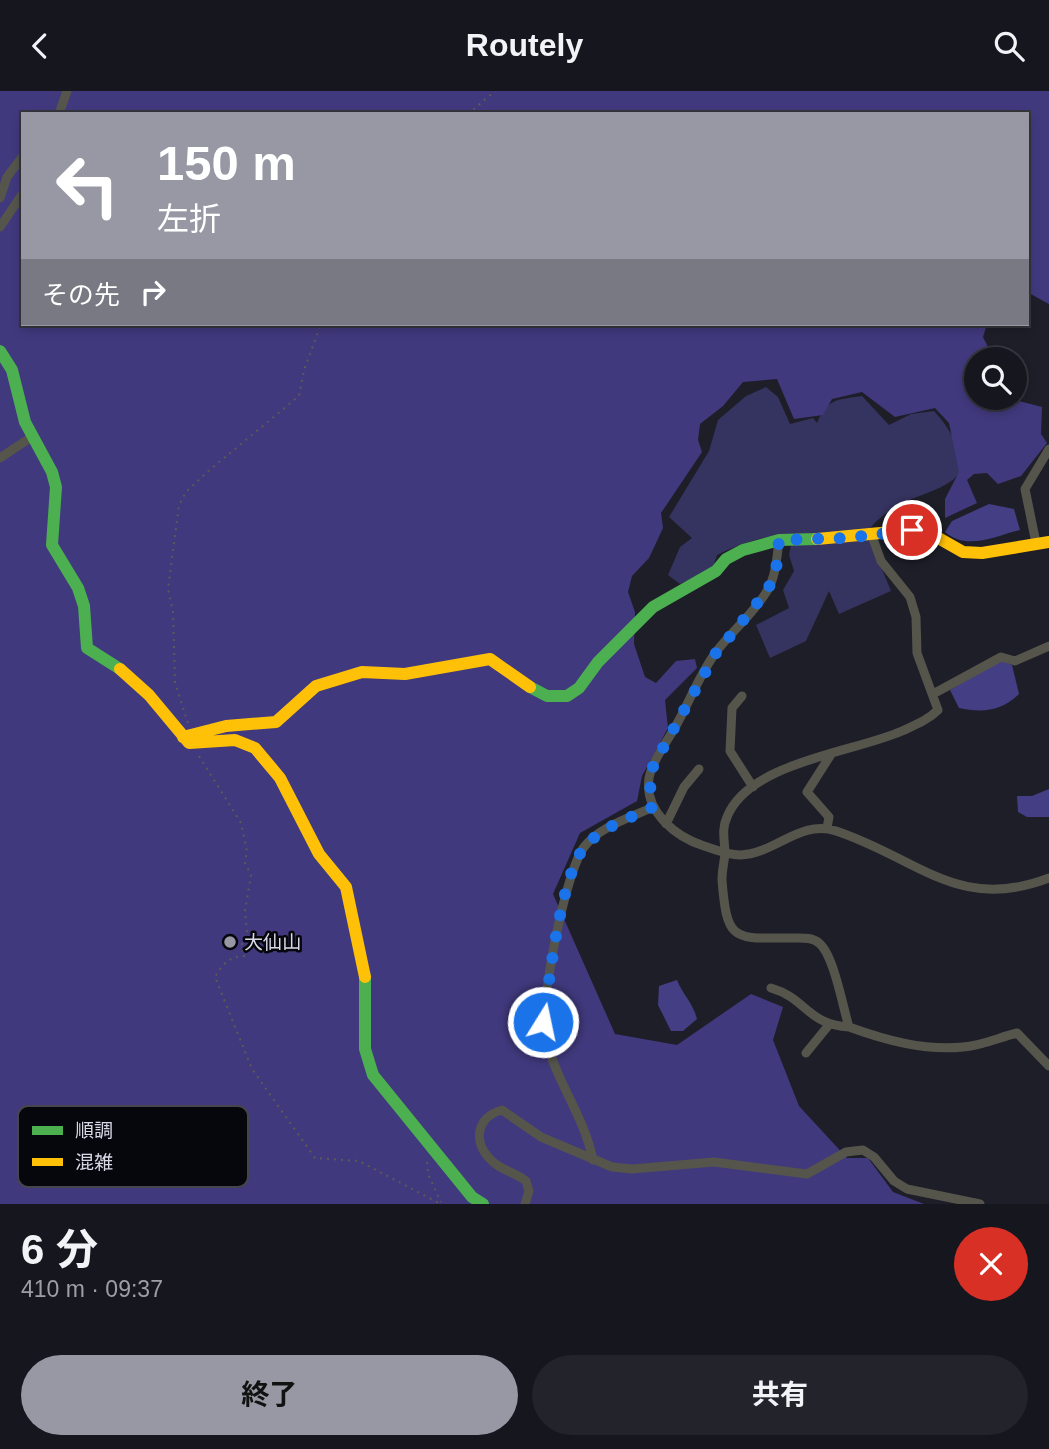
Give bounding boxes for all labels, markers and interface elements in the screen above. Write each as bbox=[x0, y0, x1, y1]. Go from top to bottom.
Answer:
icon: back bbox=[21, 27, 59, 65]
text: Routely bbox=[466, 27, 583, 63]
icon: search bbox=[990, 27, 1028, 65]
text: 150 m bbox=[157, 136, 296, 190]
icon: left bbox=[42, 140, 133, 231]
text: 左折 bbox=[157, 201, 221, 237]
icon: right bbox=[134, 273, 172, 311]
text: その先 bbox=[42, 280, 120, 310]
map controls bbox=[964, 347, 1027, 410]
button: search bbox=[964, 347, 1027, 410]
pin bbox=[882, 500, 942, 560]
icon: arrive bbox=[893, 511, 931, 549]
place label: 大仙山 bbox=[244, 932, 301, 953]
marker: 大仙山 bbox=[222, 934, 238, 950]
position arrow bbox=[506, 985, 580, 1059]
legend bbox=[18, 1106, 248, 1187]
text: 順調 bbox=[75, 1120, 113, 1141]
text: 混雑 bbox=[75, 1152, 113, 1173]
text: 6 分 bbox=[21, 1226, 98, 1273]
button: close bbox=[954, 1227, 1028, 1301]
text: 410 m · 09:37 bbox=[21, 1276, 163, 1302]
button: 終了 bbox=[21, 1355, 518, 1435]
button: 共有 bbox=[532, 1355, 1028, 1435]

